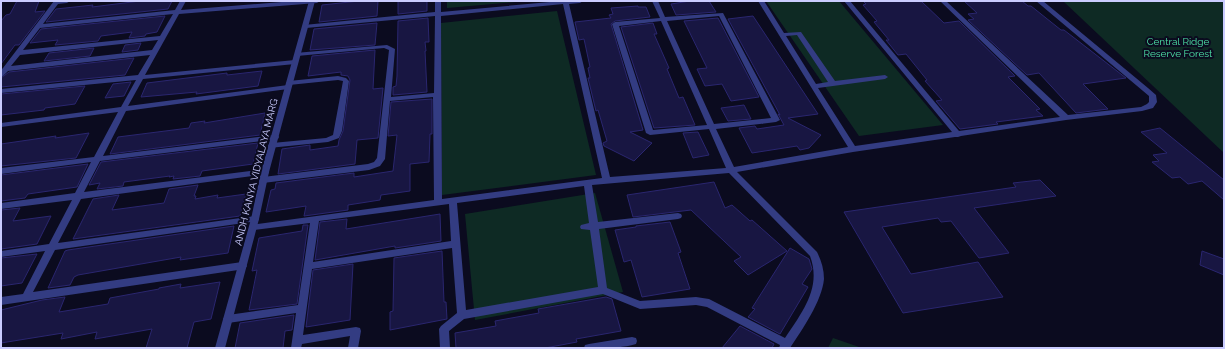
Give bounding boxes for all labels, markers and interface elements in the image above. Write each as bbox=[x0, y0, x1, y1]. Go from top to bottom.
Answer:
park label: Central Ridge Reserve Forest bbox=[1144, 36, 1213, 59]
street label: ANDH KANYA VIDYALAYA MARG bbox=[232, 97, 280, 247]

